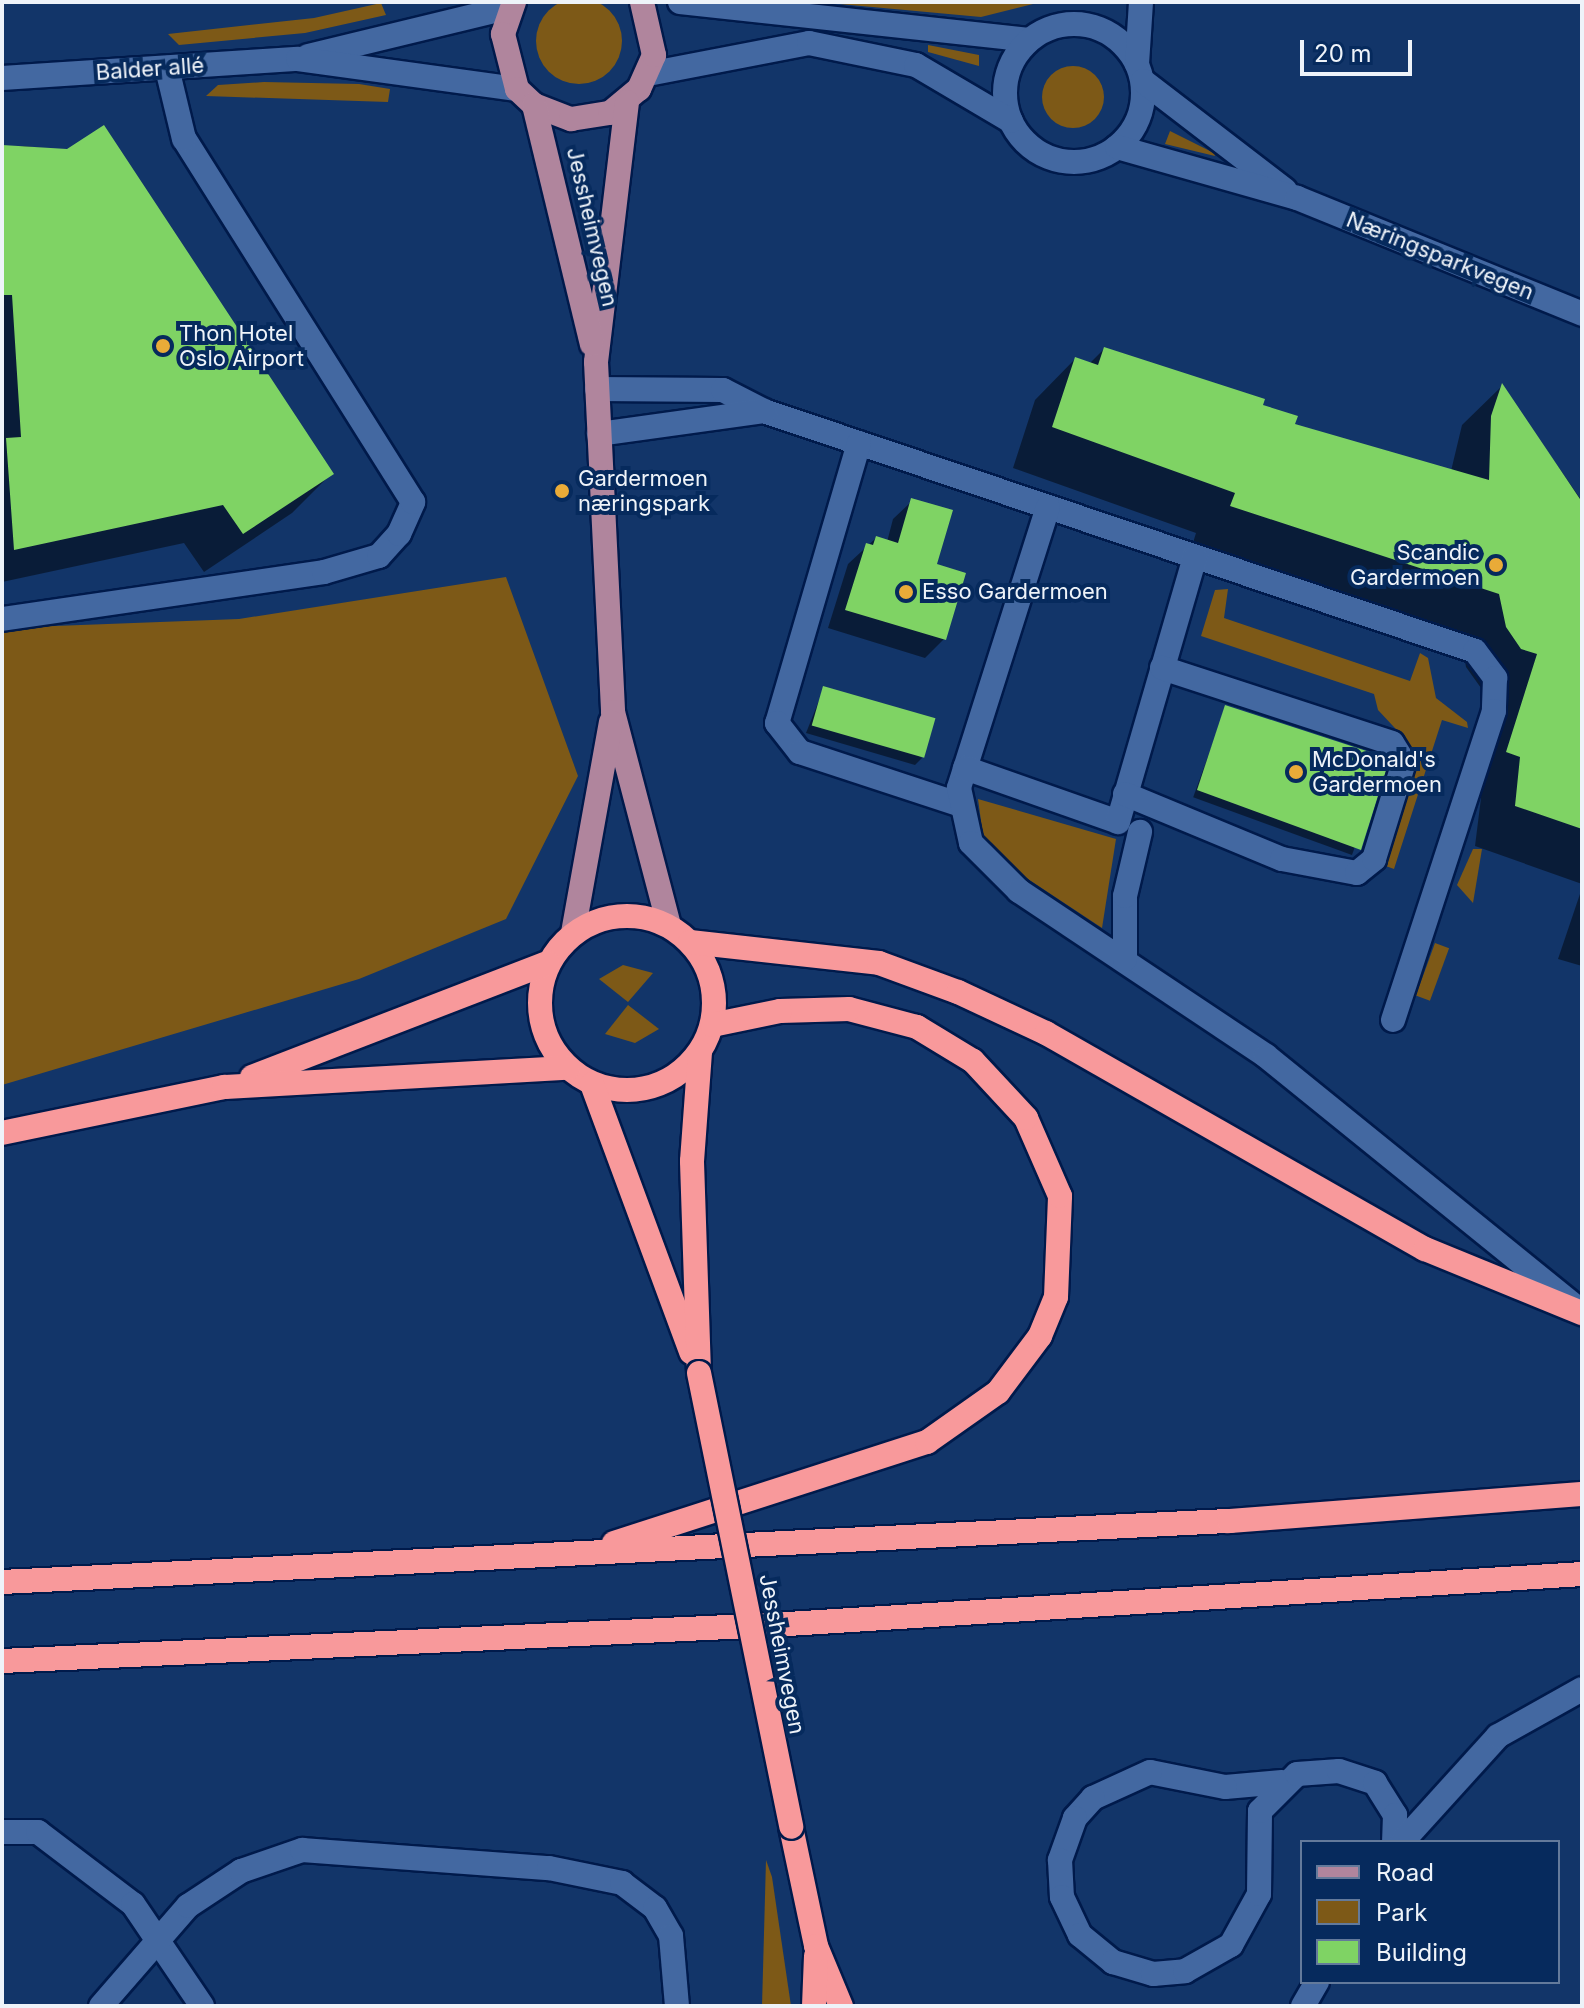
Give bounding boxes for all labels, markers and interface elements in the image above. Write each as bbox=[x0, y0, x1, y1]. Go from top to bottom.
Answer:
scale bar bbox=[1304, 24, 1416, 74]
text: 20 m bbox=[1314, 39, 1372, 68]
street label: Balder allé bbox=[95, 52, 205, 86]
street label: Jessheimvegen bbox=[561, 145, 623, 309]
street label: Næringsparkvegen bbox=[1343, 206, 1537, 306]
place label: Thon Hotel Oslo Airport bbox=[179, 320, 304, 372]
marker: Thon Hotel Oslo Airport bbox=[154, 337, 172, 355]
place label: Gardermoen næringspark bbox=[578, 465, 710, 516]
marker: Gardermoen næringspark bbox=[553, 482, 571, 500]
place label: Scandic Gardermoen bbox=[1350, 539, 1480, 590]
marker: Scandic Gardermoen bbox=[1487, 556, 1505, 574]
place label: Esso Gardermoen bbox=[922, 579, 1108, 605]
marker: Esso Gardermoen bbox=[897, 583, 915, 601]
place label: McDonald's Gardermoen bbox=[1312, 746, 1442, 798]
marker: McDonald's Gardermoen bbox=[1287, 763, 1305, 781]
street label: Jessheimvegen bbox=[754, 1572, 810, 1736]
legend bbox=[1300, 1840, 1560, 1984]
text: Road bbox=[1376, 1858, 1434, 1887]
text: Park bbox=[1376, 1898, 1427, 1927]
text: Building bbox=[1376, 1938, 1467, 1967]

